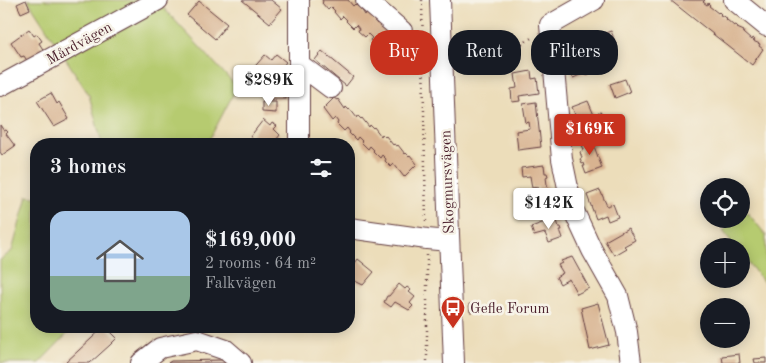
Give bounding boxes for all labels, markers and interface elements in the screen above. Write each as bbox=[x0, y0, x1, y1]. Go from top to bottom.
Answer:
street label: Mårdvägen bbox=[44, 20, 115, 68]
chip: Buy bbox=[370, 30, 438, 75]
chip: Rent bbox=[448, 30, 521, 75]
chip: Filters bbox=[531, 30, 618, 75]
pin: $289K bbox=[234, 64, 304, 107]
text: $289K bbox=[244, 73, 294, 89]
pin: $169K bbox=[555, 114, 625, 156]
text: $169K bbox=[565, 122, 615, 138]
street label: Skogmursvägen bbox=[439, 130, 458, 234]
icon: filters bbox=[307, 154, 335, 182]
text: 3 homes bbox=[50, 157, 126, 178]
map controls bbox=[700, 178, 750, 348]
button: locate bbox=[700, 178, 750, 228]
pin: $142K bbox=[514, 188, 584, 230]
text: $142K bbox=[524, 196, 574, 212]
text: $169,000 bbox=[205, 230, 296, 251]
icon: home bbox=[90, 231, 150, 291]
button: + bbox=[700, 238, 750, 288]
text: 2 rooms · 64 m² bbox=[205, 256, 316, 272]
text: Falkvägen bbox=[205, 276, 276, 292]
bus stop icon: Gefle Forum bbox=[440, 295, 466, 329]
button: − bbox=[700, 298, 750, 348]
place label: Gefle Forum bbox=[470, 302, 549, 317]

